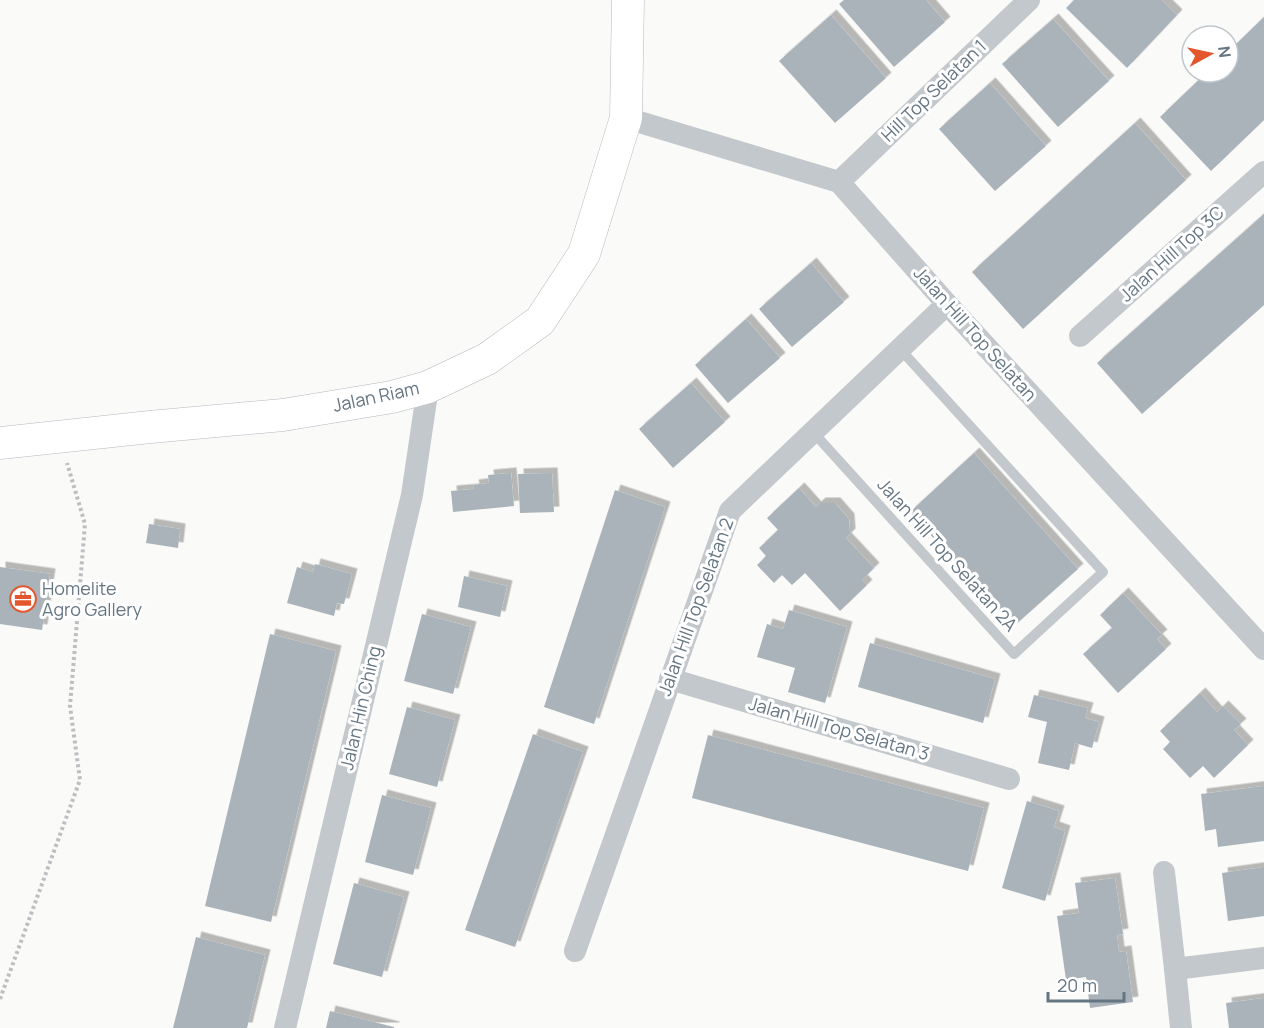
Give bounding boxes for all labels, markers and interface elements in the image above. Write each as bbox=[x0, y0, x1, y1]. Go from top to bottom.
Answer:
north arrow bbox=[1180, 24, 1240, 84]
street label: Hill Top Selatan 1 bbox=[876, 34, 991, 147]
text: N bbox=[1213, 45, 1237, 59]
street label: Jalan Hill Top 3C bbox=[1114, 200, 1229, 306]
street label: Jalan Hill Top Selatan bbox=[909, 261, 1043, 406]
street label: Jalan Riam bbox=[330, 375, 421, 417]
street label: Jalan Hill Top Selatan 2A bbox=[873, 473, 1023, 636]
street label: Jalan Hill Top Selatan 2 bbox=[652, 515, 738, 699]
place label: Homelite Agro Gallery bbox=[42, 576, 143, 621]
office icon: Homelite Agro Gallery bbox=[8, 584, 38, 614]
street label: Jalan Hin Ching bbox=[334, 643, 386, 772]
street label: Jalan Hill Top Selatan 3 bbox=[746, 691, 932, 765]
scale bar bbox=[1048, 965, 1124, 1003]
text: 20 m bbox=[1057, 973, 1097, 997]

